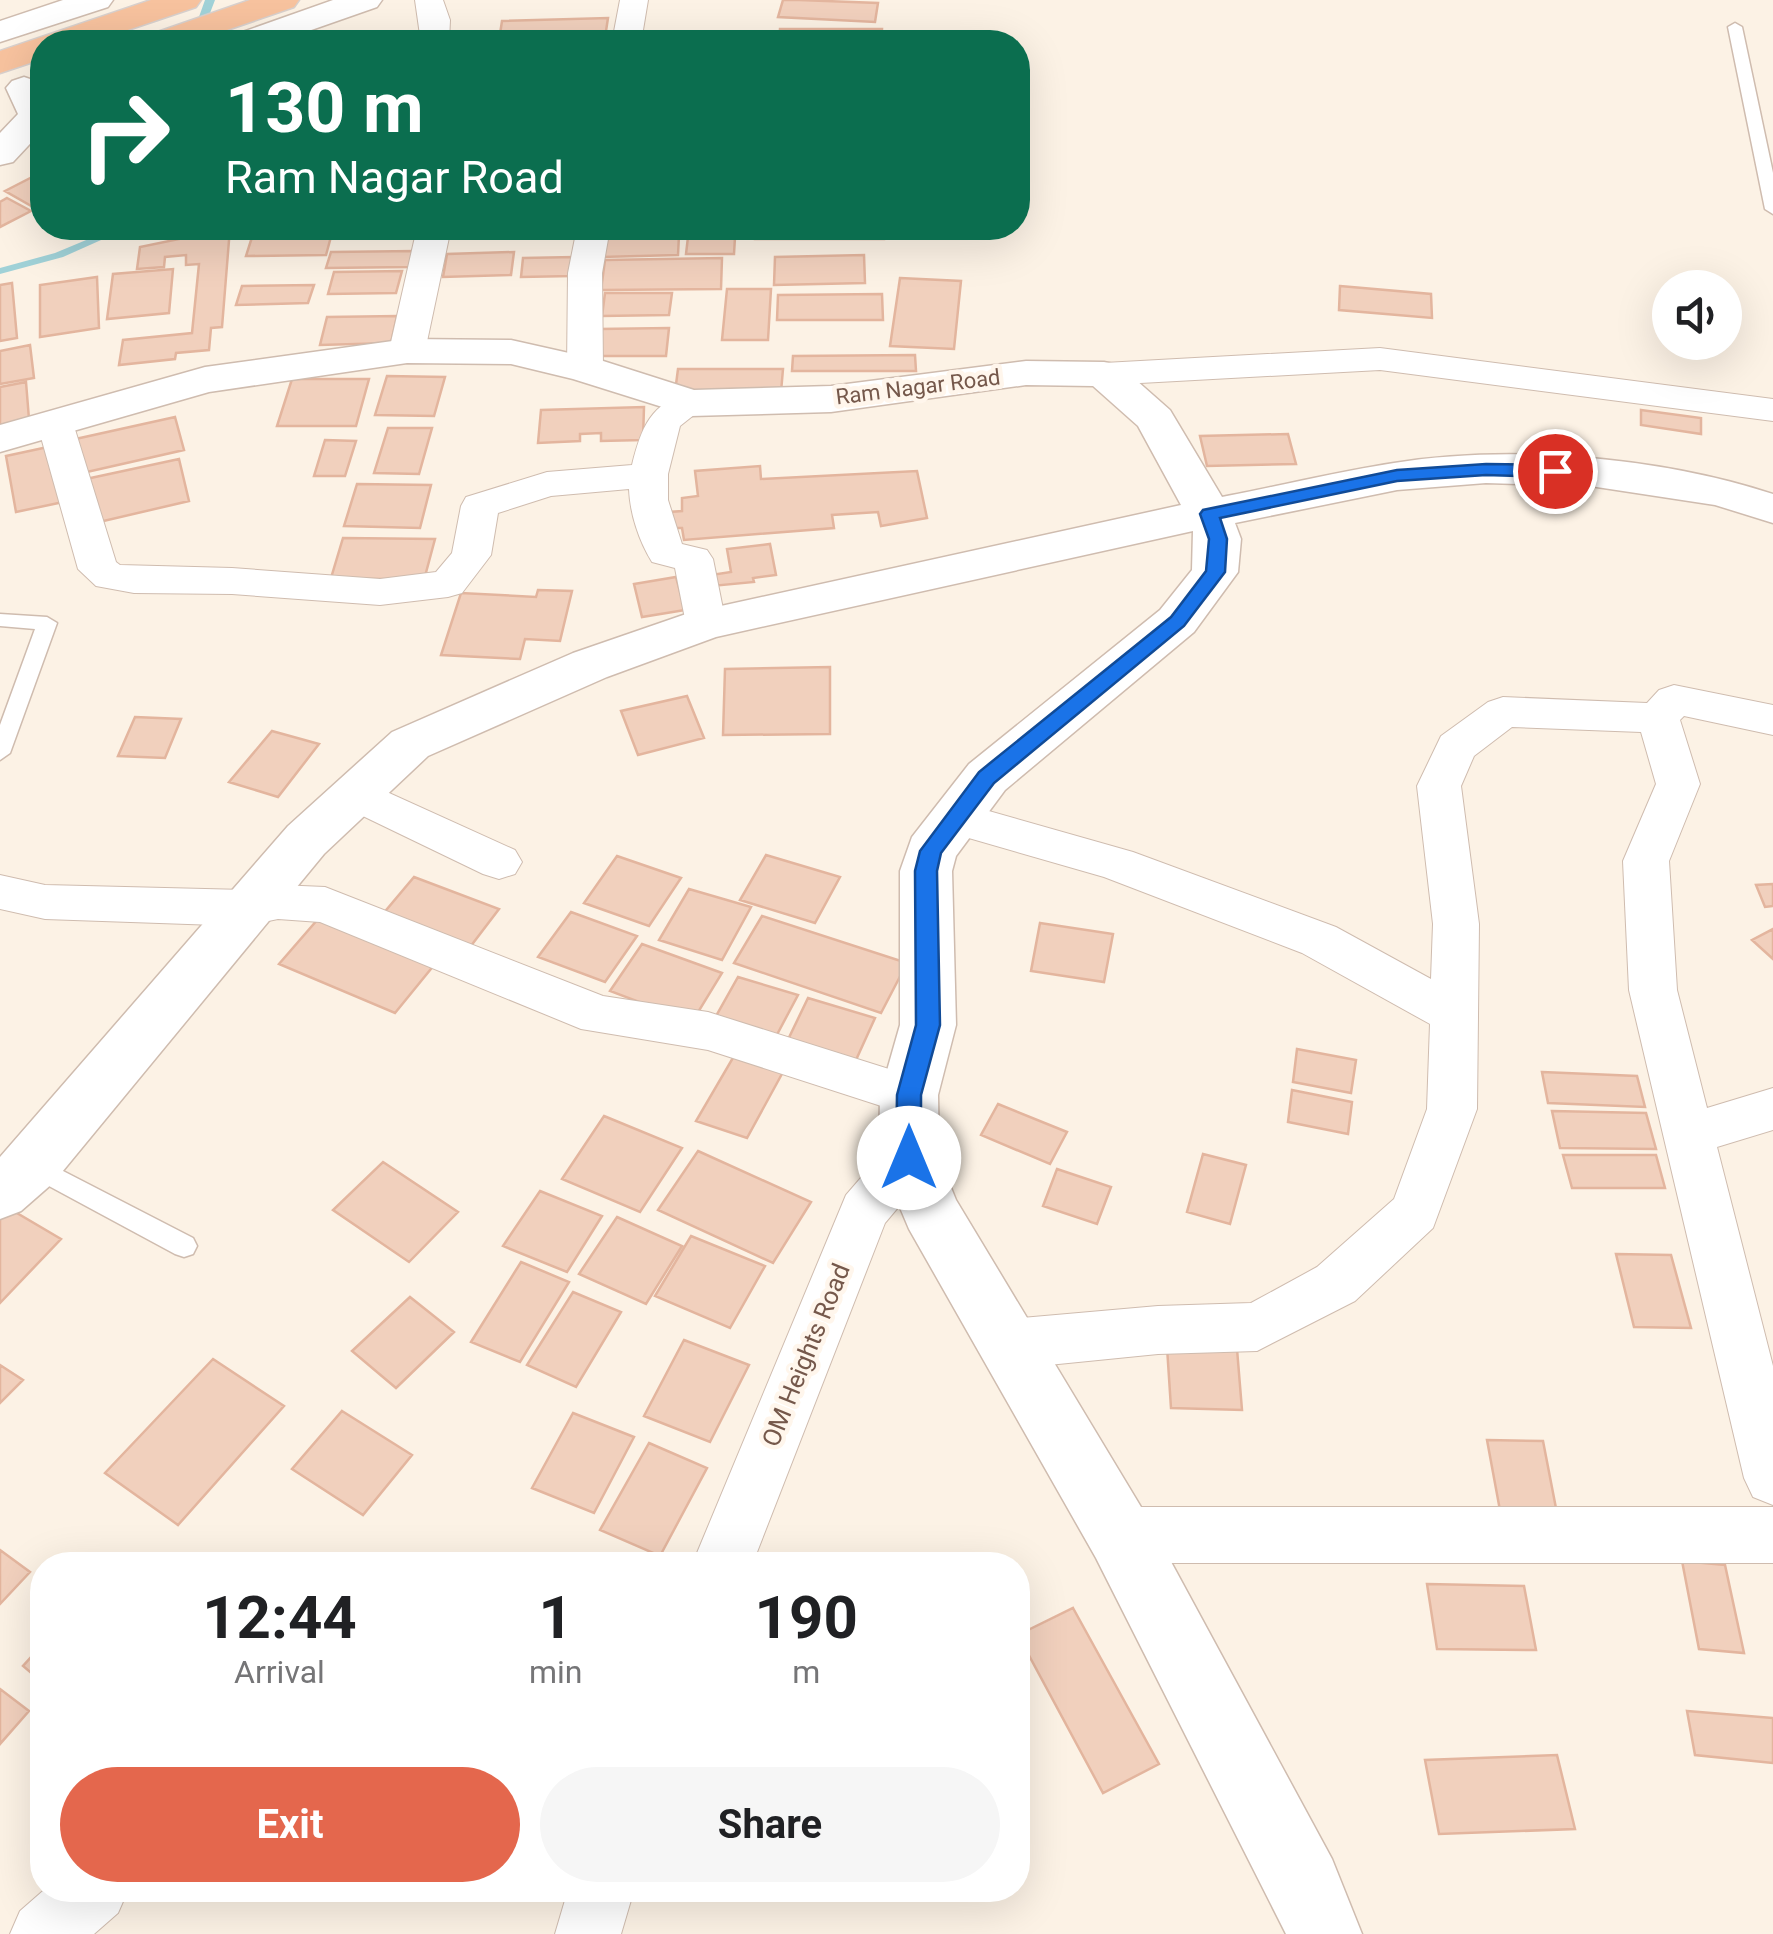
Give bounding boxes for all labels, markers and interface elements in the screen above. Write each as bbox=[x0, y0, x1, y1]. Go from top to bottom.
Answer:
text: 130 m bbox=[225, 67, 424, 149]
icon: right bbox=[60, 70, 190, 200]
text: Ram Nagar Road bbox=[225, 151, 564, 204]
map controls bbox=[1652, 270, 1742, 360]
button: sound bbox=[1652, 270, 1742, 360]
street label: Ram Nagar Road bbox=[834, 364, 1002, 410]
pin bbox=[1513, 429, 1598, 514]
icon: arrive bbox=[1528, 444, 1583, 499]
position arrow bbox=[857, 1106, 961, 1210]
street label: OM Heights Road bbox=[756, 1259, 856, 1451]
text: 12:44 bbox=[202, 1582, 357, 1653]
text: 1 bbox=[538, 1582, 573, 1653]
text: 190 bbox=[755, 1582, 858, 1653]
text: Arrival bbox=[234, 1653, 325, 1691]
text: min bbox=[529, 1653, 582, 1691]
text: m bbox=[792, 1653, 820, 1691]
button: Exit bbox=[60, 1767, 520, 1882]
button: Share bbox=[540, 1767, 1000, 1882]

